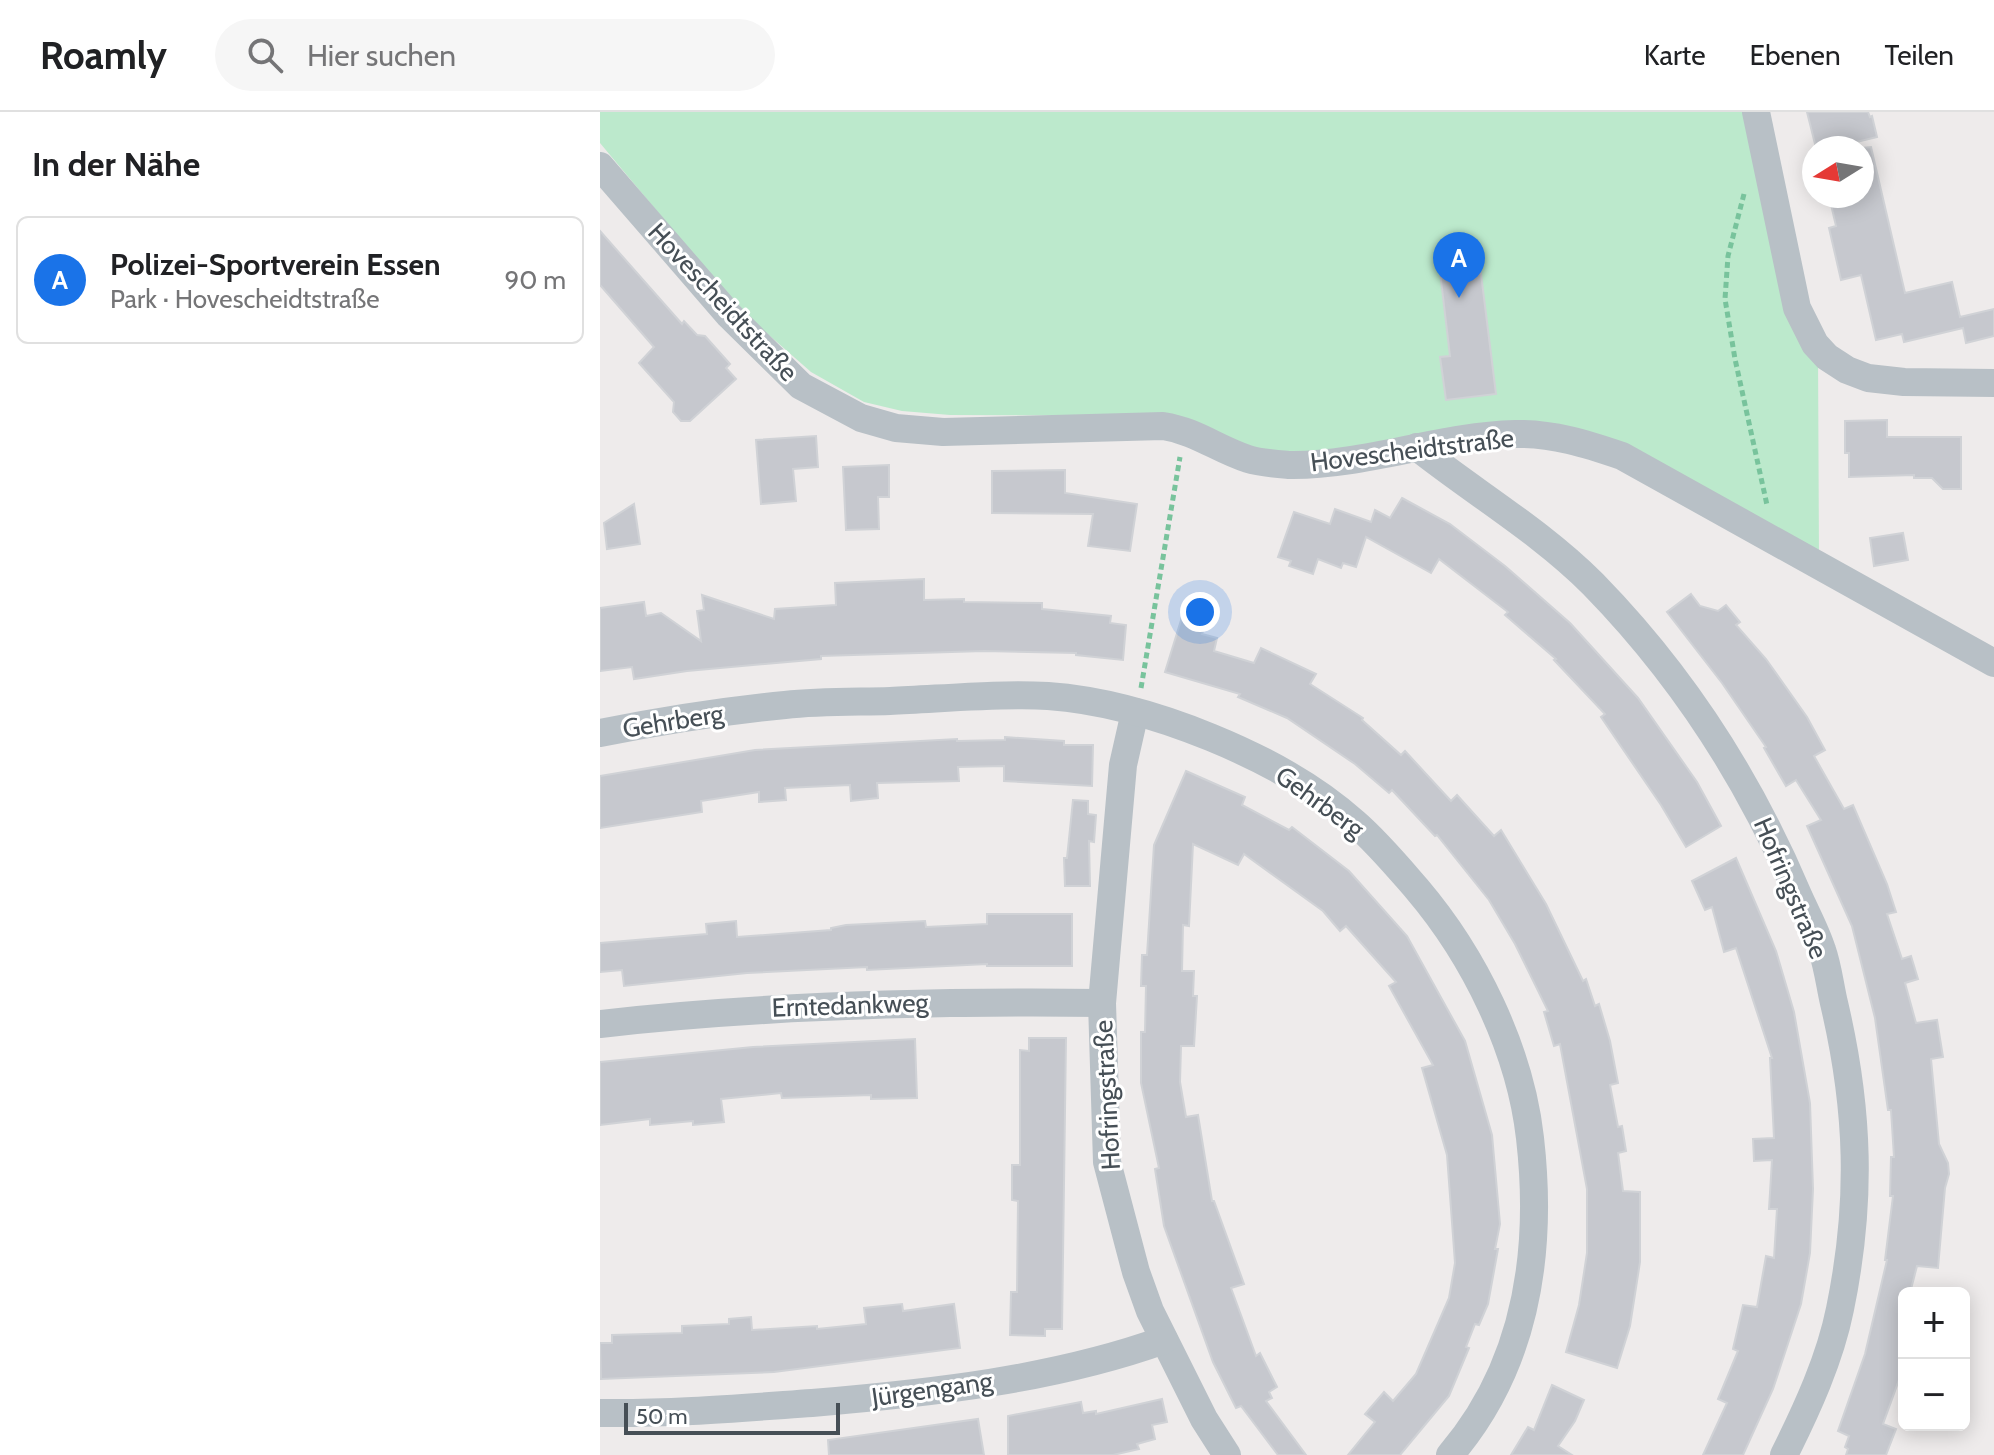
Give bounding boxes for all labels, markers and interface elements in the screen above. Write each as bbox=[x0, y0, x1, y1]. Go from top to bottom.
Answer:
search box bbox=[215, 19, 775, 91]
text: Roamly bbox=[40, 32, 167, 79]
icon: search bbox=[243, 33, 287, 77]
text: Hier suchen bbox=[307, 37, 456, 74]
text: Karte bbox=[1644, 38, 1706, 72]
text: Ebenen bbox=[1750, 38, 1841, 72]
text: Teilen bbox=[1885, 38, 1954, 72]
north arrow bbox=[1802, 136, 1874, 208]
text: In der Nähe bbox=[32, 143, 200, 185]
street label: Hovescheidtstraße bbox=[641, 216, 805, 388]
pin: A bbox=[1433, 232, 1485, 298]
text: Polizei-Sportverein Essen bbox=[110, 246, 441, 283]
text: A bbox=[52, 264, 68, 296]
text: 90 m bbox=[504, 264, 566, 296]
text: Park · Hovescheidtstraße bbox=[110, 283, 380, 315]
street label: Hovescheidtstraße bbox=[1308, 422, 1516, 478]
your location bbox=[1180, 592, 1220, 632]
street label: Gehrberg bbox=[620, 697, 727, 745]
street label: Gehrberg bbox=[1269, 759, 1371, 845]
street label: Hofringstraße bbox=[1747, 813, 1835, 963]
street label: Erntedankweg bbox=[771, 986, 930, 1024]
street label: Hofringstraße bbox=[1087, 1019, 1127, 1171]
map controls bbox=[1898, 1287, 1970, 1431]
button: + bbox=[1898, 1287, 1970, 1359]
button: − bbox=[1898, 1359, 1970, 1431]
street label: Jürgengang bbox=[869, 1365, 996, 1413]
scale bar bbox=[624, 1399, 840, 1435]
text: 50 m bbox=[636, 1403, 688, 1430]

